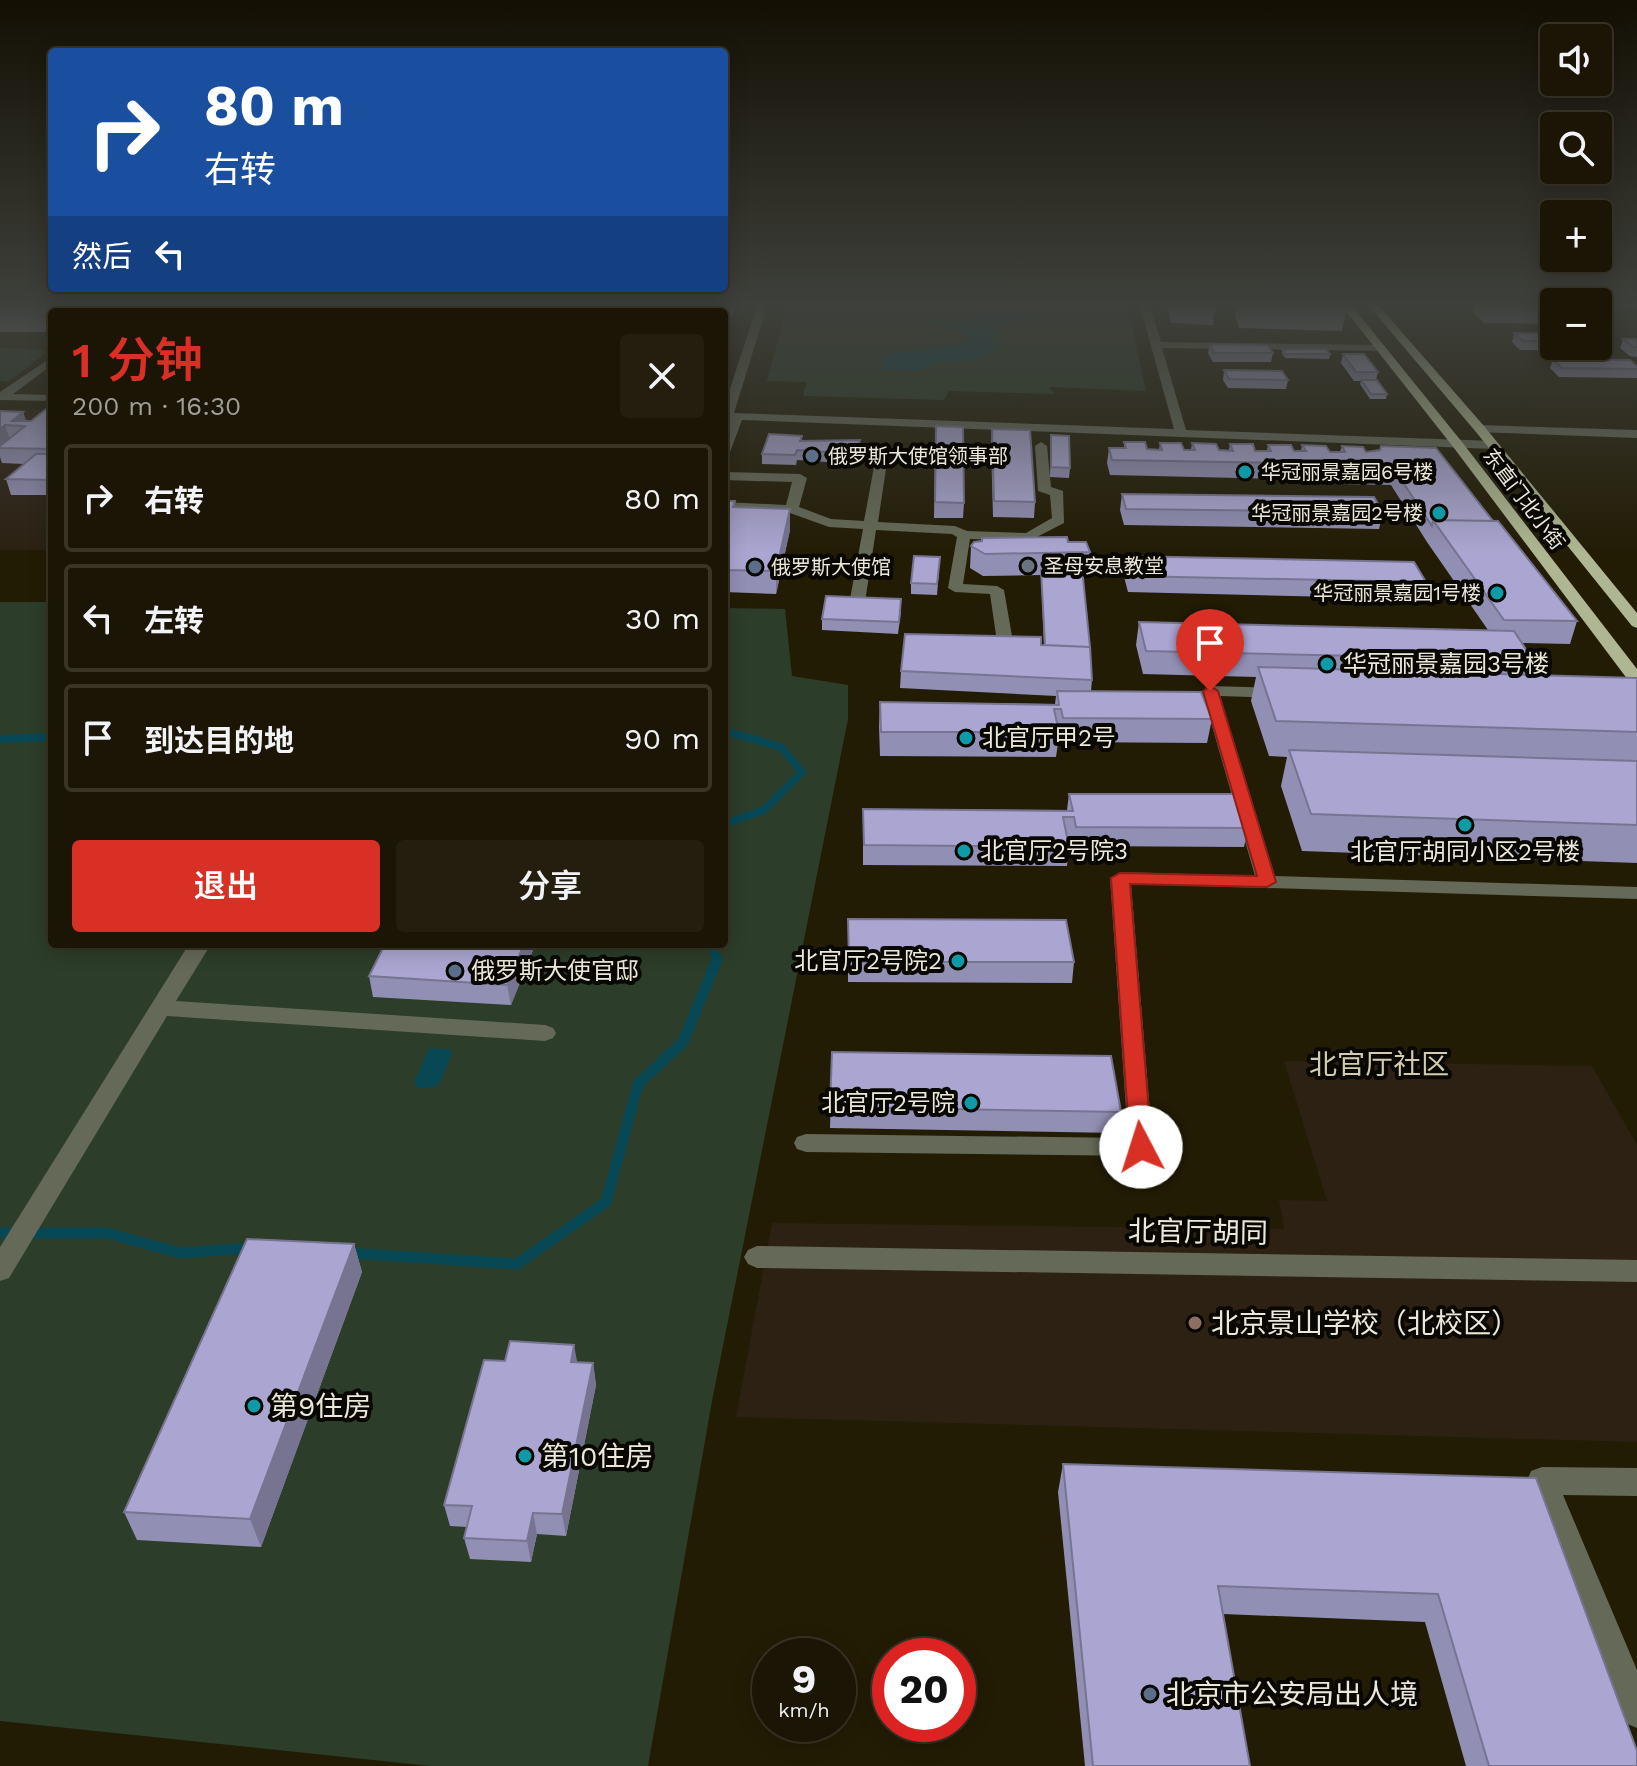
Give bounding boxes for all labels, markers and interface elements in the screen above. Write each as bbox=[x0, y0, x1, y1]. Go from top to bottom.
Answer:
map controls bbox=[1540, 24, 1612, 360]
button: sound bbox=[1540, 24, 1612, 96]
text: 80 m bbox=[204, 73, 344, 139]
icon: right bbox=[72, 80, 176, 184]
button: search bbox=[1540, 112, 1612, 184]
text: 右转 bbox=[204, 149, 276, 191]
button: + bbox=[1540, 200, 1612, 272]
icon: left bbox=[148, 232, 192, 276]
text: 然后 bbox=[72, 239, 132, 274]
button: − bbox=[1540, 288, 1612, 360]
text: 1 分钟 bbox=[72, 332, 203, 389]
button: close bbox=[620, 334, 704, 418]
text: 200 m · 16:30 bbox=[72, 391, 241, 421]
place label: 俄罗斯大使馆领事部 bbox=[828, 444, 1008, 468]
street label: 东直门北小街 bbox=[1478, 444, 1570, 554]
marker: 俄罗斯大使馆领事部 bbox=[803, 447, 821, 465]
place label: 华冠丽景嘉园6号楼 bbox=[1261, 460, 1433, 484]
marker: 华冠丽景嘉园6号楼 bbox=[1236, 463, 1254, 481]
icon: right bbox=[76, 476, 120, 520]
text: 80 m bbox=[624, 481, 700, 516]
text: 右转 bbox=[144, 483, 204, 518]
place label: 华冠丽景嘉园2号楼 bbox=[1251, 501, 1423, 525]
marker: 华冠丽景嘉园2号楼 bbox=[1430, 504, 1448, 522]
place label: 圣母安息教堂 bbox=[1044, 554, 1164, 578]
place label: 俄罗斯大使馆 bbox=[771, 555, 891, 579]
marker: 圣母安息教堂 bbox=[1019, 557, 1037, 575]
marker: 俄罗斯大使馆 bbox=[746, 558, 764, 576]
place label: 华冠丽景嘉园1号楼 bbox=[1313, 581, 1481, 605]
marker: 华冠丽景嘉园1号楼 bbox=[1488, 584, 1506, 602]
icon: left bbox=[76, 596, 120, 640]
text: 30 m bbox=[625, 601, 700, 636]
text: 左转 bbox=[144, 603, 204, 638]
pin bbox=[1176, 609, 1244, 691]
icon: arrive bbox=[1188, 621, 1232, 665]
place label: 华冠丽景嘉园3号楼 bbox=[1343, 650, 1549, 678]
marker: 华冠丽景嘉园3号楼 bbox=[1318, 655, 1336, 673]
icon: arrive bbox=[76, 716, 120, 760]
text: 90 m bbox=[624, 721, 700, 756]
text: 到达目的地 bbox=[144, 723, 294, 758]
place label: 北官厅甲2号 bbox=[982, 724, 1116, 752]
marker: 北官厅甲2号 bbox=[957, 729, 975, 747]
marker: 北官厅胡同小区2号楼 bbox=[1456, 816, 1474, 834]
place label: 北官厅2号院3 bbox=[980, 837, 1128, 865]
place label: 北官厅胡同小区2号楼 bbox=[1350, 838, 1580, 866]
button: 退出 bbox=[72, 840, 380, 932]
button: 分享 bbox=[396, 840, 704, 932]
marker: 北官厅2号院3 bbox=[955, 842, 973, 860]
place label: 北官厅2号院2 bbox=[794, 947, 942, 975]
marker: 北官厅2号院2 bbox=[949, 952, 967, 970]
place label: 俄罗斯大使官邸 bbox=[471, 957, 639, 985]
marker: 俄罗斯大使官邸 bbox=[446, 962, 464, 980]
district label: 北官厅社区 bbox=[1309, 1048, 1449, 1081]
place label: 北官厅2号院 bbox=[821, 1089, 955, 1117]
marker: 北官厅2号院 bbox=[962, 1094, 980, 1112]
position arrow bbox=[1099, 1105, 1183, 1189]
street label: 北官厅胡同 bbox=[1128, 1214, 1268, 1250]
place label: 北京景山学校（北校区） bbox=[1211, 1307, 1519, 1340]
marker: 北京景山学校（北校区） bbox=[1186, 1314, 1204, 1332]
place label: 第9住房 bbox=[270, 1390, 371, 1423]
marker: 第9住房 bbox=[245, 1397, 263, 1415]
place label: 第10住房 bbox=[541, 1440, 653, 1473]
marker: 第10住房 bbox=[516, 1447, 534, 1465]
speed limit sign: 20 bbox=[872, 1638, 976, 1742]
text: 9 bbox=[792, 1656, 816, 1703]
place label: 北京市公安局出人境 bbox=[1166, 1678, 1418, 1711]
marker: 北京市公安局出人境 bbox=[1141, 1685, 1159, 1703]
text: km/h bbox=[778, 1698, 830, 1722]

